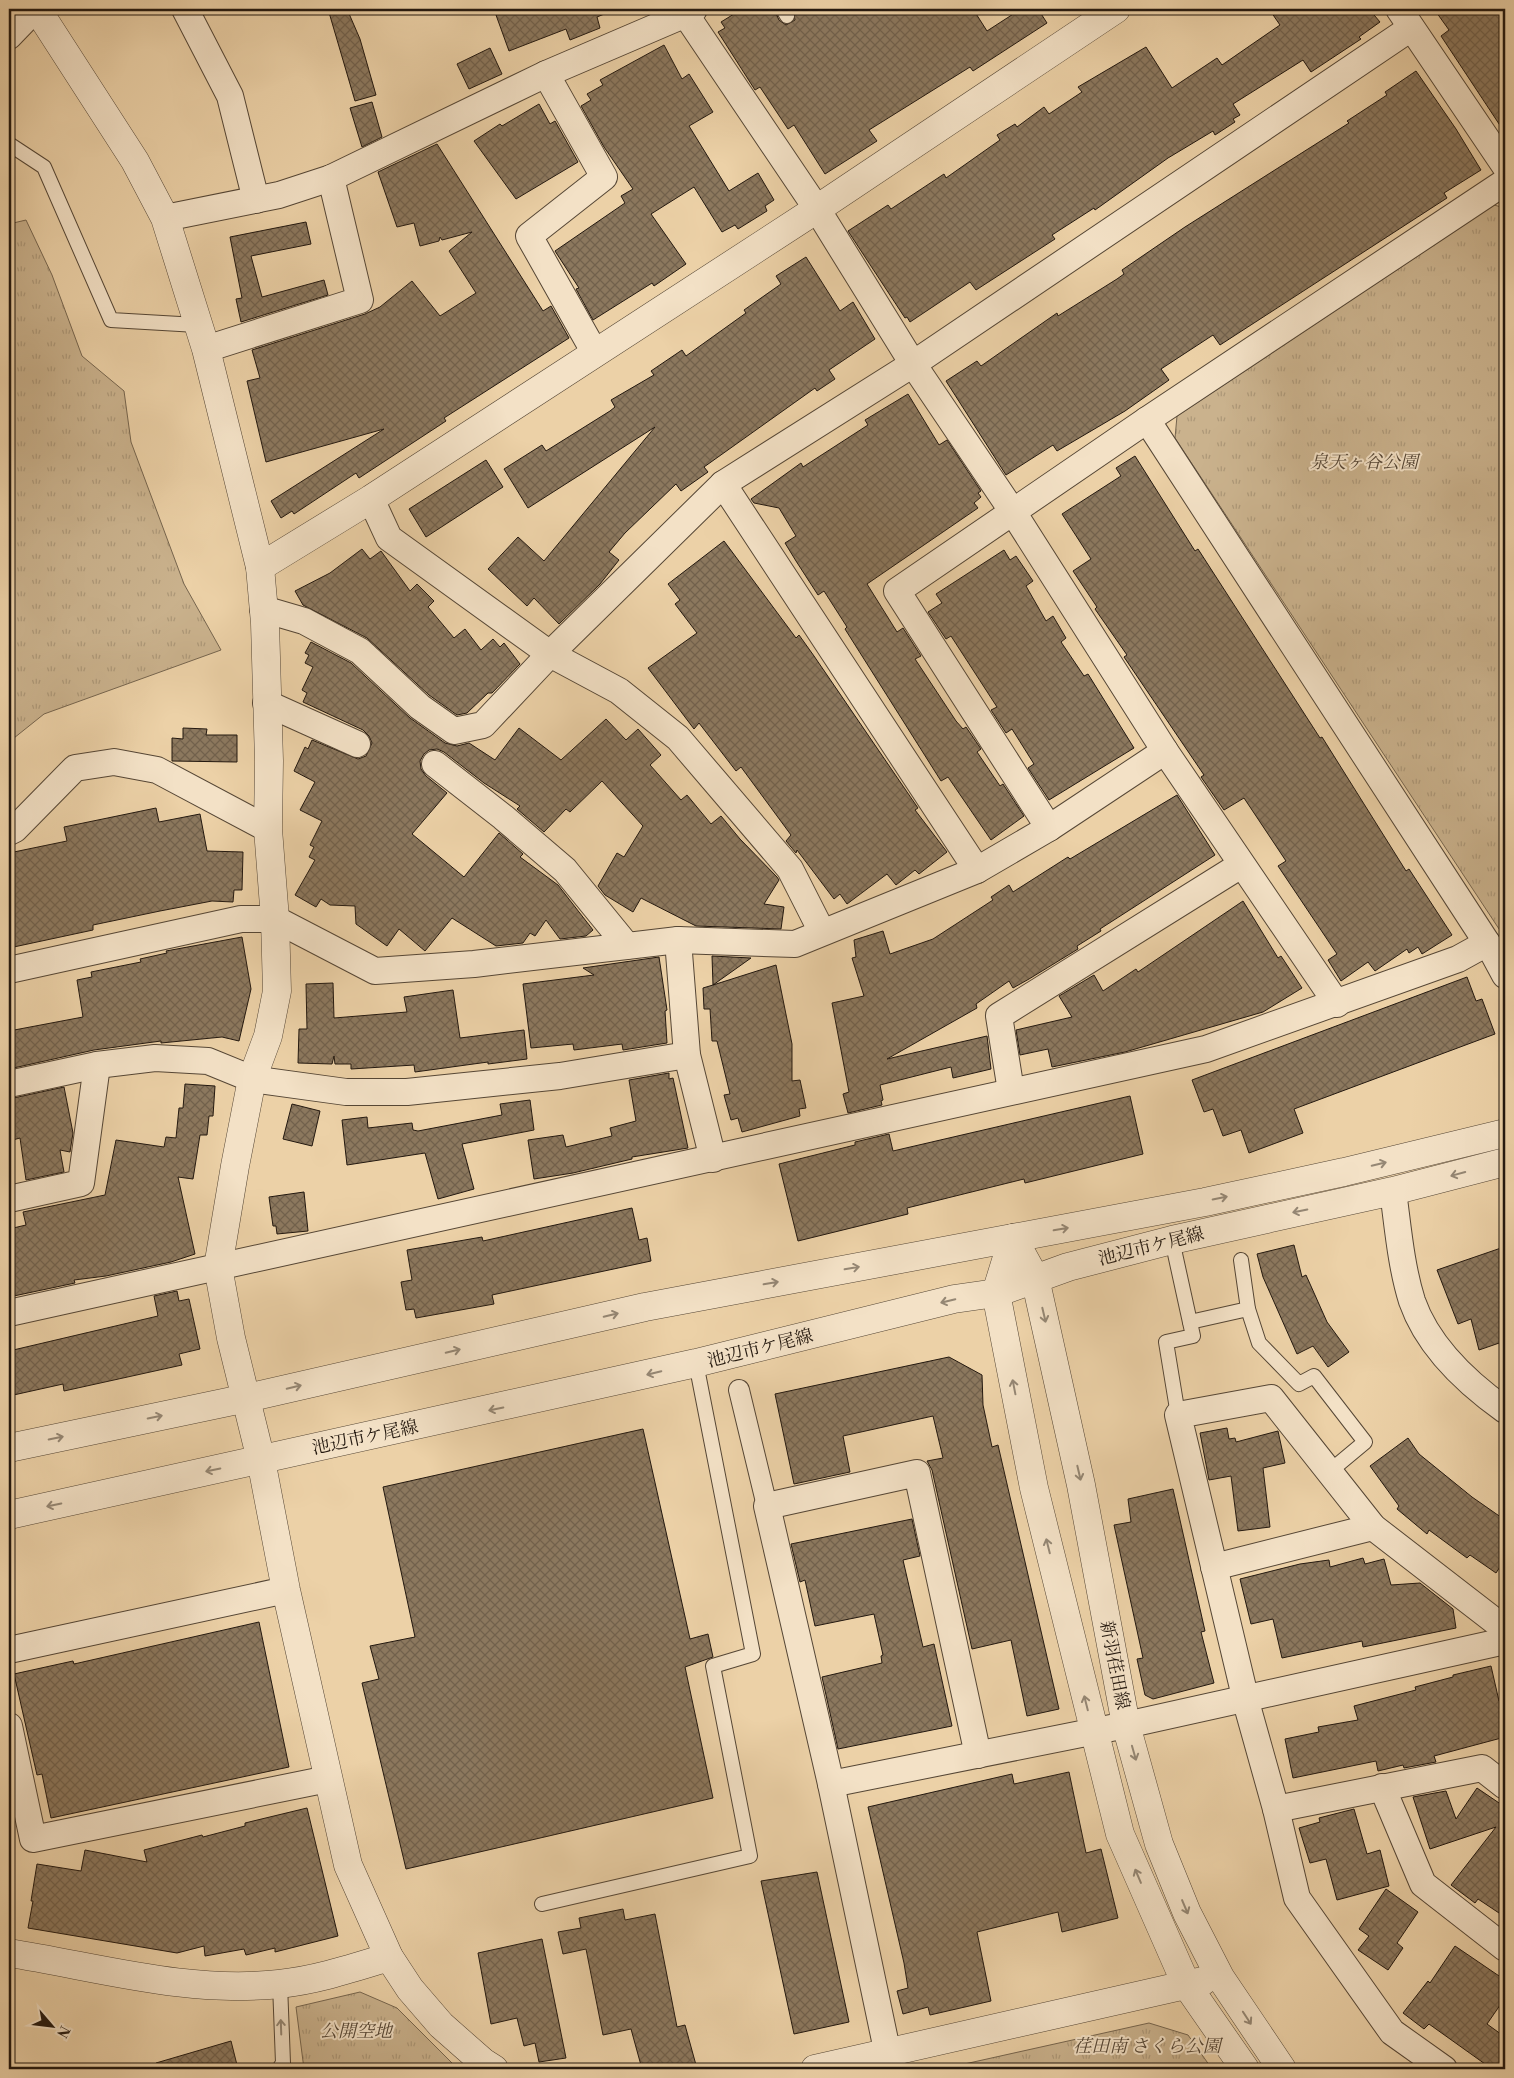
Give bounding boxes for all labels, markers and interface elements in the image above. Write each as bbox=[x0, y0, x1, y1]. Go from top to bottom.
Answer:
park label: 泉天ヶ谷公園 bbox=[1310, 451, 1421, 474]
one-way arrow bbox=[1371, 1159, 1387, 1168]
one-way arrow bbox=[1451, 1170, 1467, 1179]
one-way arrow bbox=[1212, 1193, 1228, 1203]
one-way arrow bbox=[1292, 1207, 1308, 1217]
street label: 池辺市ケ尾線 bbox=[1096, 1222, 1206, 1271]
one-way arrow bbox=[1052, 1224, 1068, 1234]
one-way arrow bbox=[843, 1262, 859, 1272]
one-way arrow bbox=[762, 1277, 778, 1287]
one-way arrow bbox=[940, 1297, 956, 1306]
one-way arrow bbox=[1039, 1306, 1049, 1322]
one-way arrow bbox=[603, 1310, 619, 1319]
street label: 池辺市ケ尾線 bbox=[705, 1324, 815, 1373]
one-way arrow bbox=[444, 1346, 460, 1355]
one-way arrow bbox=[647, 1369, 663, 1378]
one-way arrow bbox=[1009, 1379, 1019, 1395]
one-way arrow bbox=[286, 1382, 302, 1391]
one-way arrow bbox=[488, 1404, 504, 1414]
one-way arrow bbox=[146, 1412, 162, 1421]
street label: 池辺市ケ尾線 bbox=[310, 1415, 420, 1460]
one-way arrow bbox=[48, 1433, 64, 1442]
one-way arrow bbox=[1075, 1465, 1084, 1481]
one-way arrow bbox=[205, 1466, 221, 1475]
one-way arrow bbox=[47, 1501, 63, 1510]
one-way arrow bbox=[1043, 1538, 1052, 1554]
street label: 新羽荏田線 bbox=[1095, 1619, 1134, 1711]
one-way arrow bbox=[1081, 1696, 1090, 1712]
one-way arrow bbox=[1130, 1744, 1139, 1760]
one-way arrow bbox=[1133, 1868, 1142, 1884]
one-way arrow bbox=[1181, 1899, 1190, 1914]
north arrow bbox=[28, 2000, 78, 2050]
one-way arrow bbox=[1242, 2010, 1252, 2024]
one-way arrow bbox=[277, 2019, 286, 2035]
park label: 公開空地 bbox=[320, 2020, 394, 2043]
text: N bbox=[52, 2023, 73, 2041]
park label: 荏田南 さくら公園 bbox=[1073, 2035, 1224, 2058]

